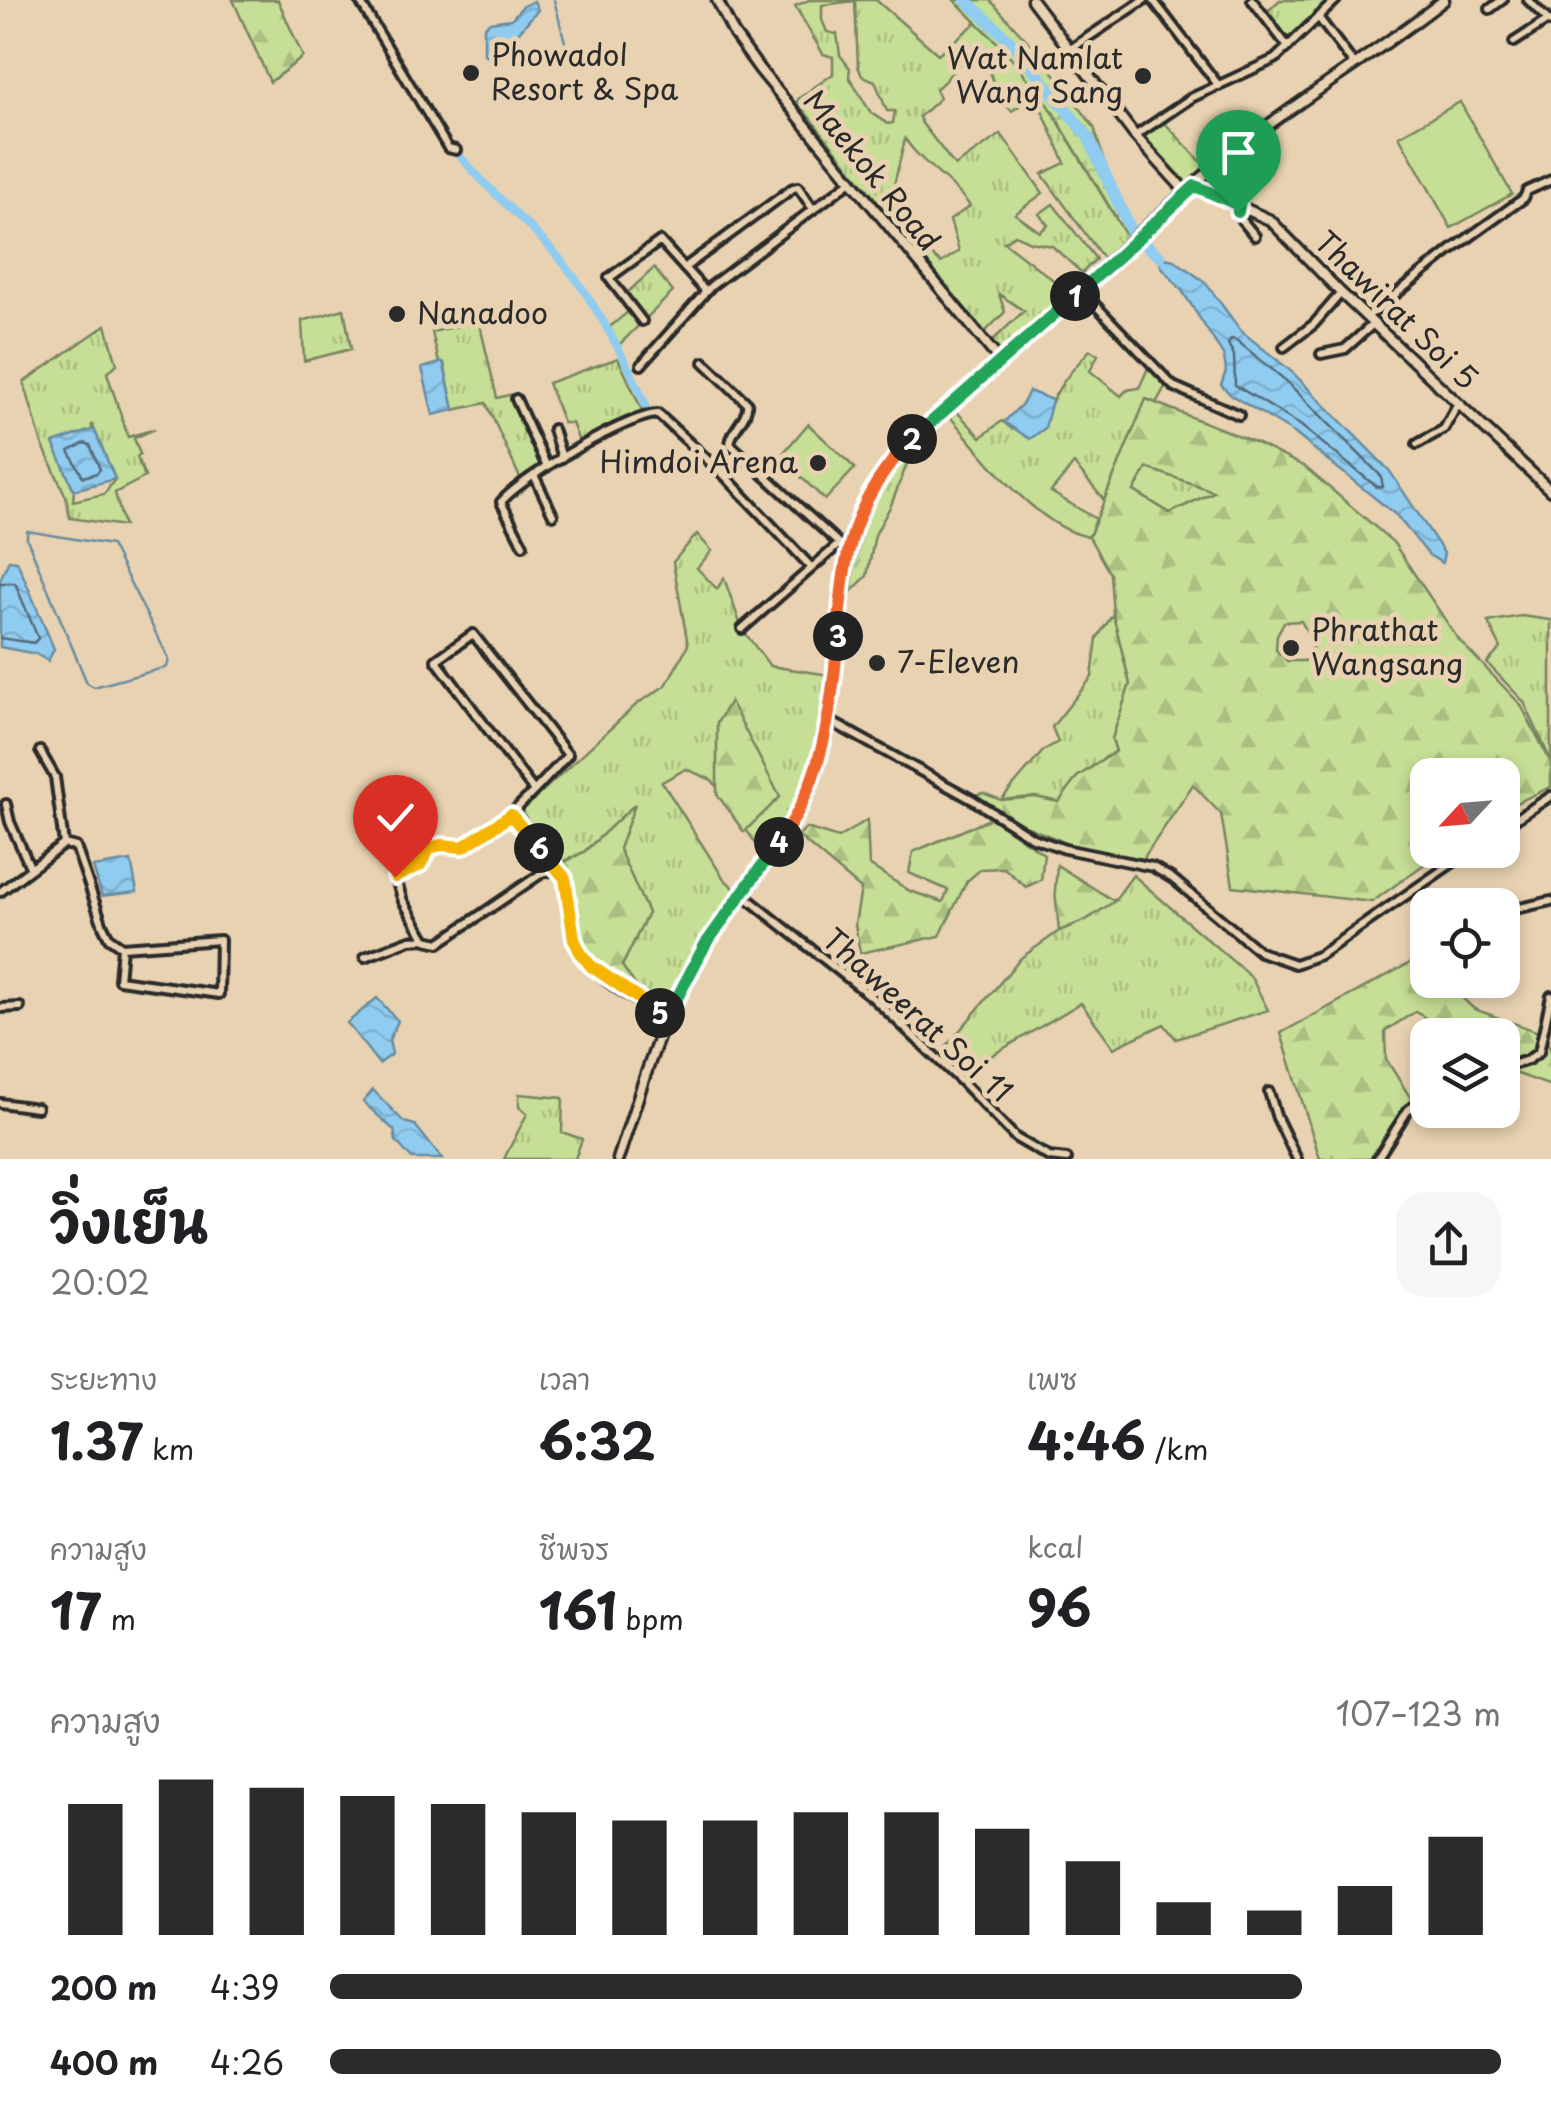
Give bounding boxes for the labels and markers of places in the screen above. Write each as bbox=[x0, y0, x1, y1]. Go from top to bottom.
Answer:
place label: Phowadol Resort & Spa bbox=[491, 31, 679, 110]
place label: Wat Namlat Wang Sang bbox=[947, 34, 1123, 113]
marker: Phowadol Resort & Spa bbox=[460, 62, 482, 84]
marker: Wat Namlat Wang Sang bbox=[1132, 65, 1154, 87]
pin bbox=[1196, 110, 1281, 213]
pin: 1 bbox=[1050, 271, 1100, 321]
place label: Nanadoo bbox=[417, 289, 548, 334]
marker: Nanadoo bbox=[386, 303, 408, 325]
pin: 2 bbox=[887, 414, 937, 464]
place label: Himdoi Arena bbox=[600, 438, 799, 483]
marker: Himdoi Arena bbox=[807, 452, 829, 474]
place label: Phrathat Wangsang bbox=[1311, 606, 1463, 685]
pin: 3 bbox=[813, 611, 863, 661]
marker: Phrathat Wangsang bbox=[1280, 637, 1302, 659]
place label: 7-Eleven bbox=[897, 638, 1020, 683]
marker: 7-Eleven bbox=[866, 652, 888, 674]
pin bbox=[353, 775, 438, 878]
pin: 4 bbox=[754, 817, 804, 867]
pin: 6 bbox=[514, 823, 564, 873]
pin: 5 bbox=[635, 988, 685, 1038]

